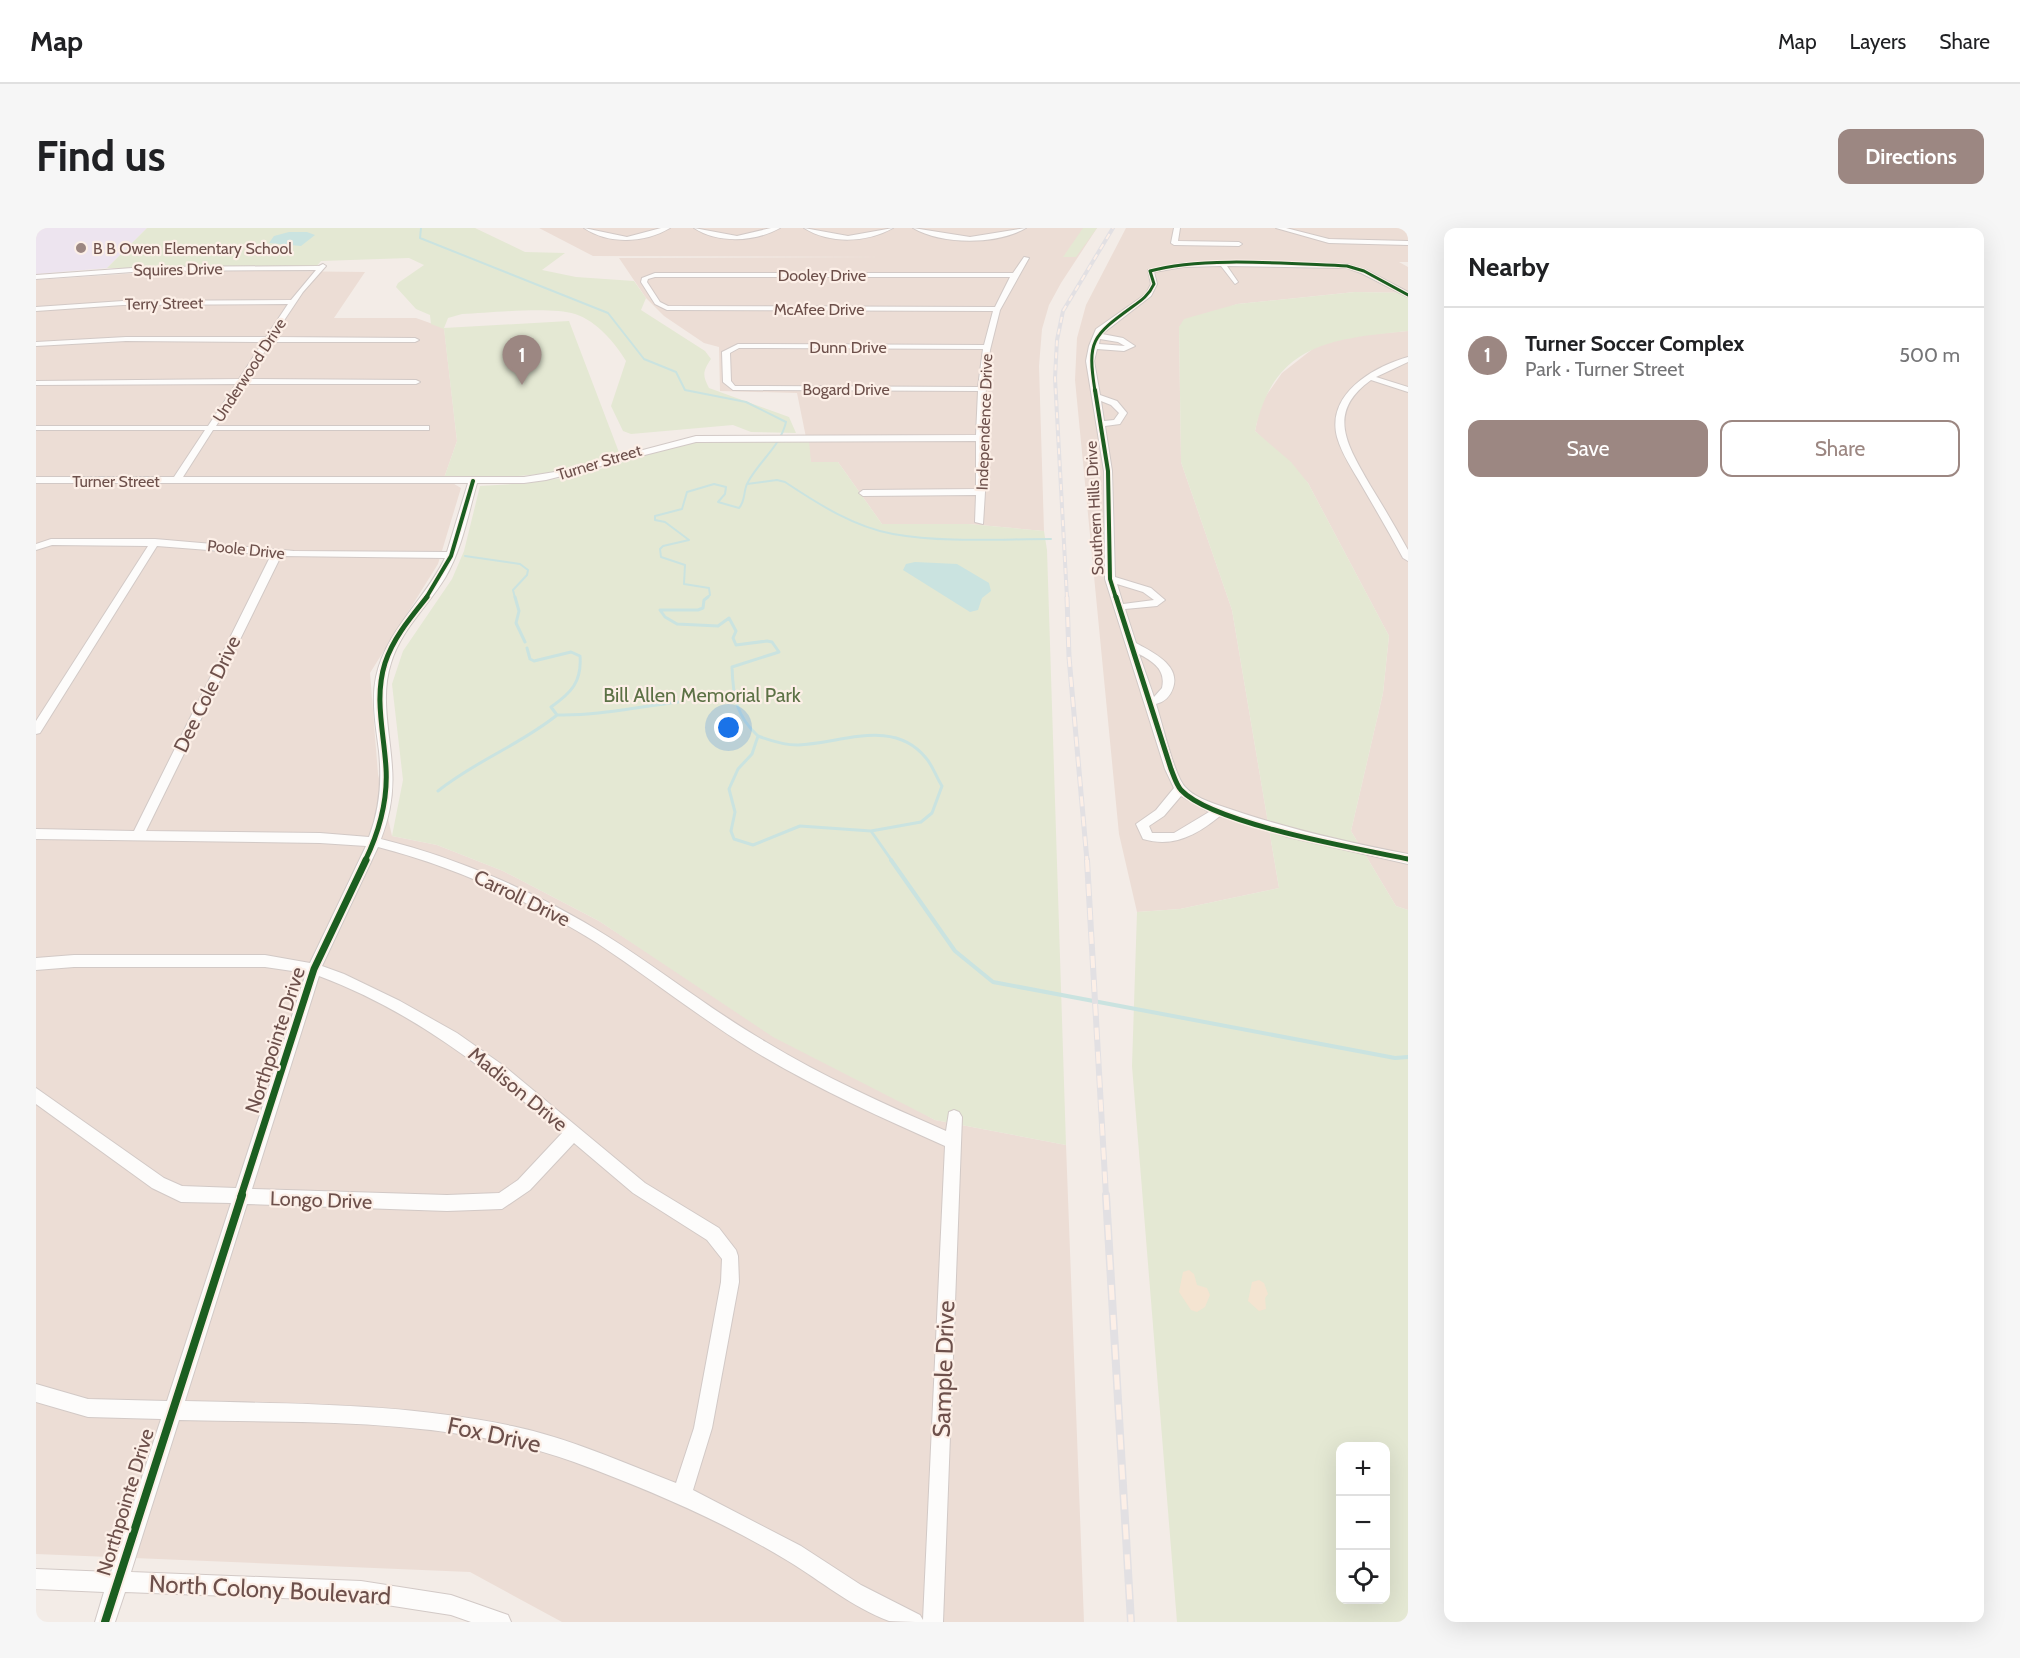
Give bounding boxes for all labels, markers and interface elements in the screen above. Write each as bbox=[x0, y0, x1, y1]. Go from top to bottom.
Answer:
text: Map bbox=[30, 24, 83, 58]
text: Map bbox=[1778, 29, 1817, 54]
text: Layers bbox=[1850, 29, 1906, 54]
text: Share bbox=[1939, 29, 1990, 54]
button: Directions bbox=[1838, 129, 1984, 184]
text: Find us bbox=[36, 130, 165, 182]
place label: B B Owen Elementary School bbox=[93, 239, 292, 258]
marker: B B Owen Elementary School bbox=[74, 241, 88, 255]
text: Nearby bbox=[1468, 251, 1549, 283]
street label: Squires Drive bbox=[133, 259, 223, 280]
street label: Dooley Drive bbox=[778, 266, 866, 285]
street label: Terry Street bbox=[125, 293, 204, 314]
street label: McAfee Drive bbox=[774, 300, 864, 319]
street label: Underwood Drive bbox=[209, 315, 290, 426]
text: Turner Soccer Complex bbox=[1525, 330, 1744, 357]
pin: 1 bbox=[502, 336, 542, 385]
street label: Dunn Drive bbox=[809, 338, 887, 357]
text: 1 bbox=[1484, 343, 1491, 367]
text: 500 m bbox=[1899, 343, 1960, 367]
street label: Independence Drive bbox=[973, 353, 996, 491]
text: Park · Turner Street bbox=[1525, 357, 1684, 381]
street label: Bogard Drive bbox=[802, 380, 890, 399]
button: Save bbox=[1468, 420, 1708, 477]
button: Share bbox=[1720, 420, 1960, 477]
street label: Turner Street bbox=[555, 440, 644, 484]
street label: Southern Hills Drive bbox=[1081, 440, 1108, 576]
street label: Turner Street bbox=[72, 472, 160, 491]
street label: Poole Drive bbox=[206, 536, 286, 563]
street label: Dee Cole Drive bbox=[168, 632, 246, 756]
park label: Bill Allen Memorial Park bbox=[603, 683, 801, 707]
your location bbox=[714, 713, 743, 742]
street label: Carroll Drive bbox=[470, 864, 574, 932]
street label: Northpointe Drive bbox=[240, 964, 310, 1116]
street label: Madison Drive bbox=[463, 1042, 573, 1136]
street label: Longo Drive bbox=[269, 1186, 373, 1214]
street label: Sample Drive bbox=[927, 1300, 960, 1438]
street label: Fox Drive bbox=[445, 1410, 544, 1459]
street label: Northpointe Drive bbox=[91, 1426, 159, 1578]
map controls bbox=[1336, 1442, 1390, 1604]
button: + bbox=[1336, 1442, 1390, 1496]
button: − bbox=[1336, 1496, 1390, 1550]
button: locate bbox=[1336, 1550, 1390, 1604]
street label: North Colony Boulevard bbox=[148, 1569, 392, 1610]

